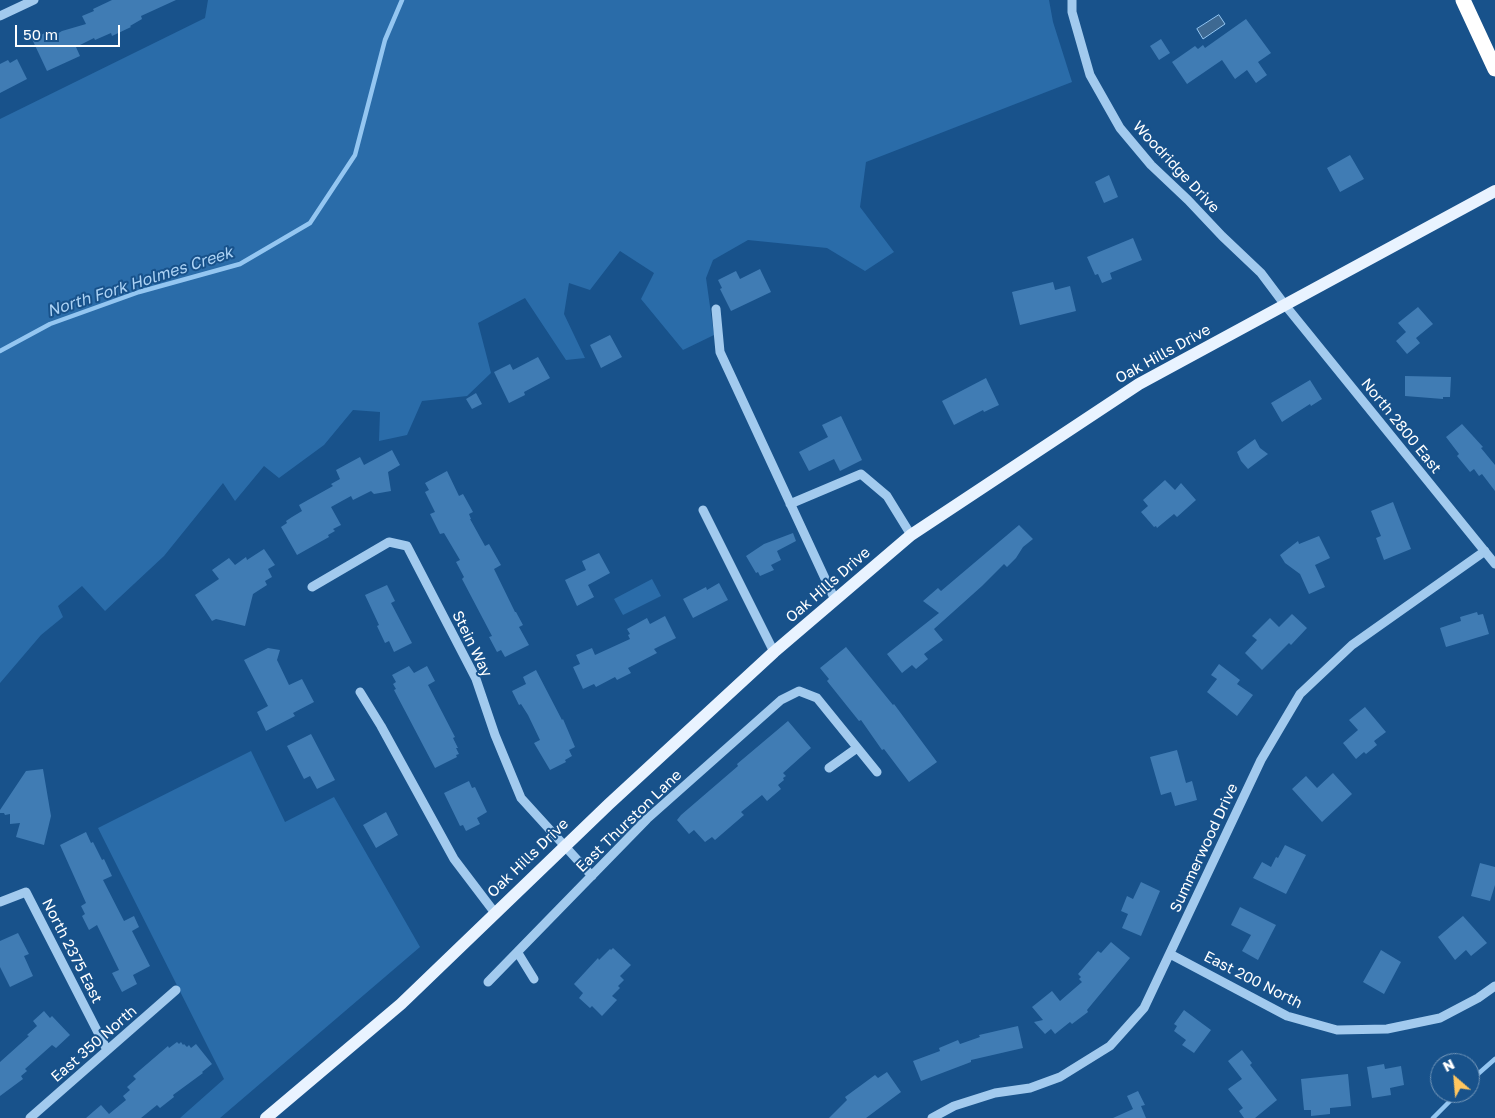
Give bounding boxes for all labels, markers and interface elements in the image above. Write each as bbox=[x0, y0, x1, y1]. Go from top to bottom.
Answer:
scale bar bbox=[18, 15, 122, 47]
text: 50 m bbox=[23, 25, 58, 43]
street label: Woodridge Drive bbox=[1129, 117, 1223, 217]
water label: North Fork Holmes Creek bbox=[45, 243, 235, 321]
street label: Oak Hills Drive bbox=[1112, 321, 1214, 387]
street label: North 2800 East bbox=[1357, 375, 1445, 477]
street label: Oak Hills Drive bbox=[782, 544, 874, 626]
street label: Stein Way bbox=[448, 608, 496, 680]
street label: East Thurston Lane bbox=[573, 766, 685, 876]
street label: Summerwood Drive bbox=[1166, 781, 1242, 915]
street label: Oak Hills Drive bbox=[484, 815, 572, 901]
street label: North 2375 East bbox=[38, 896, 106, 1006]
street label: East 200 North bbox=[1201, 947, 1305, 1013]
street label: East 350 North bbox=[48, 1002, 140, 1086]
north arrow bbox=[1430, 1053, 1480, 1103]
text: N bbox=[1440, 1055, 1457, 1075]

